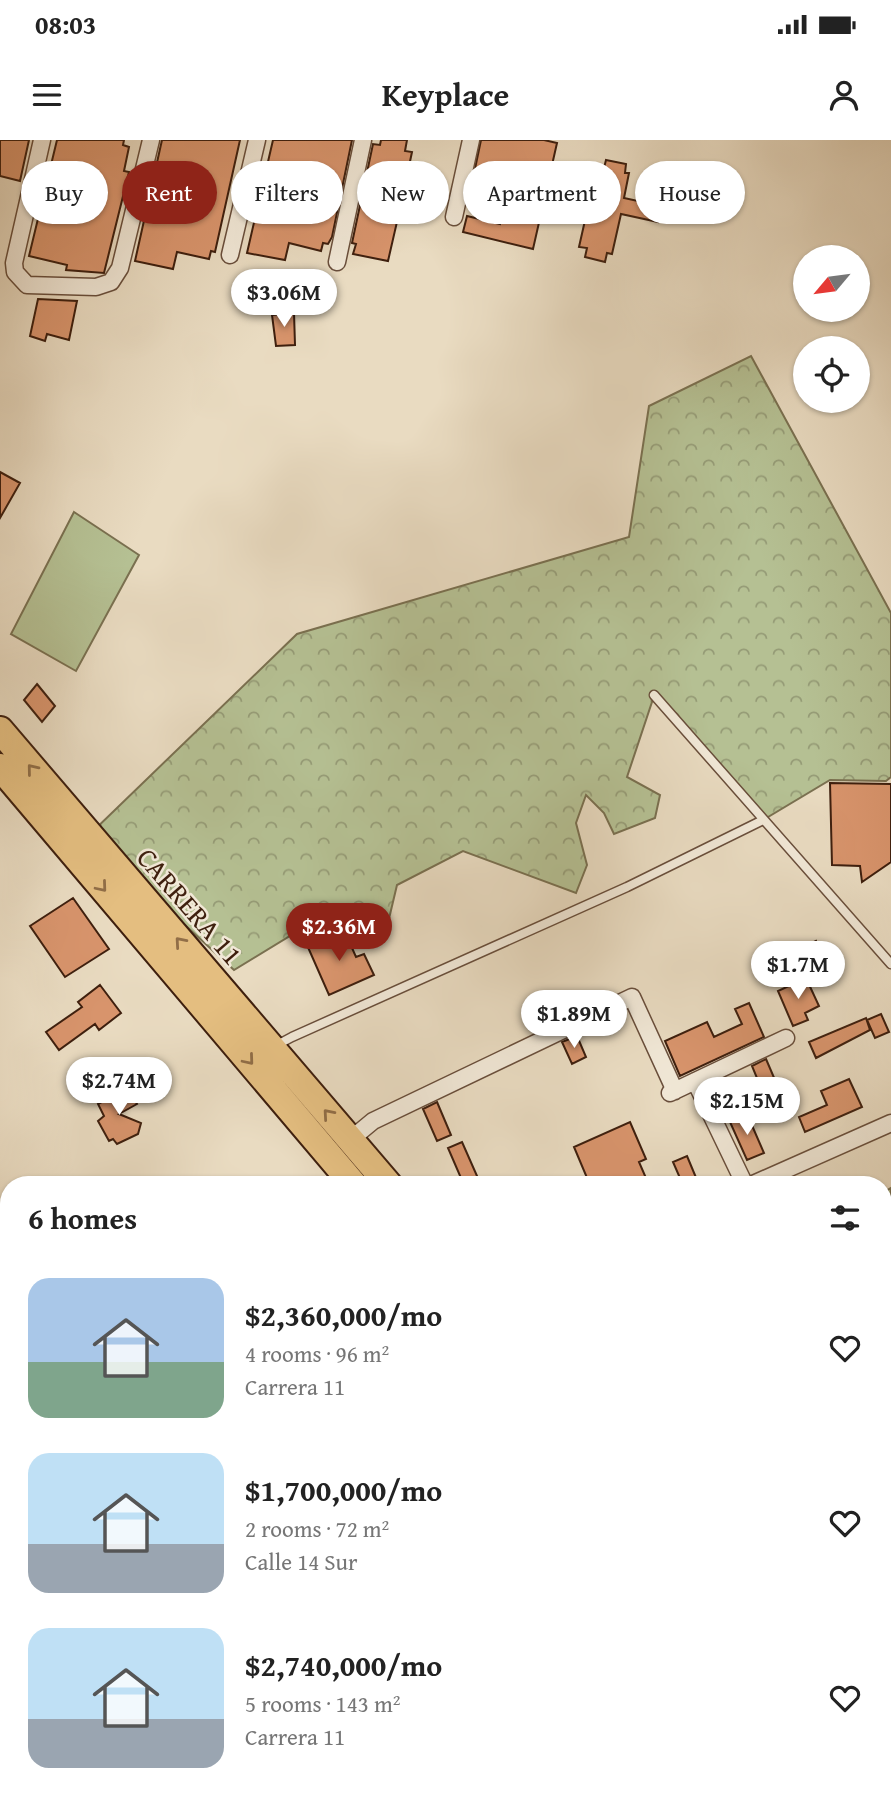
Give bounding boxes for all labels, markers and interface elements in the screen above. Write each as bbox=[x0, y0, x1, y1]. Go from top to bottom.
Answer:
text: 08:03 bbox=[35, 5, 96, 44]
text: Keyplace bbox=[382, 71, 509, 118]
icon: menu bbox=[28, 76, 66, 114]
icon: person bbox=[825, 76, 863, 114]
chip: Buy bbox=[21, 161, 108, 224]
chip: Rent bbox=[122, 161, 217, 224]
chip: Filters bbox=[231, 161, 343, 224]
chip: New bbox=[357, 161, 449, 224]
chip: Apartment bbox=[463, 161, 621, 224]
chip: House bbox=[635, 161, 745, 224]
north arrow bbox=[793, 245, 870, 322]
map controls bbox=[793, 245, 870, 413]
pin: $3.06M bbox=[227, 270, 341, 329]
text: $3.06M bbox=[247, 275, 321, 308]
button: locate bbox=[793, 336, 870, 413]
one-way arrow bbox=[27, 765, 40, 777]
street label: CARRERA 11 bbox=[128, 838, 253, 973]
one-way arrow bbox=[93, 879, 106, 891]
pin: $2.36M bbox=[282, 904, 396, 963]
text: $2.36M bbox=[302, 909, 376, 942]
one-way arrow bbox=[176, 937, 188, 950]
pin: $1.7M bbox=[749, 942, 847, 1001]
text: $1.7M bbox=[767, 947, 829, 980]
pin: $1.89M bbox=[517, 990, 631, 1050]
text: $1.89M bbox=[537, 996, 611, 1029]
one-way arrow bbox=[241, 1052, 253, 1065]
pin: $2.74M bbox=[62, 1058, 176, 1117]
text: $2.74M bbox=[82, 1063, 156, 1096]
pin: $2.15M bbox=[690, 1077, 804, 1137]
text: $2.15M bbox=[710, 1083, 784, 1116]
one-way arrow bbox=[324, 1110, 336, 1123]
text: 6 homes bbox=[28, 1196, 137, 1240]
icon: filters bbox=[826, 1199, 864, 1237]
text: $2,360,000/mo bbox=[245, 1293, 442, 1337]
icon: home bbox=[84, 1306, 168, 1390]
icon: heart bbox=[826, 1329, 864, 1367]
text: 4 rooms · 96 m² bbox=[245, 1337, 389, 1370]
text: Carrera 11 bbox=[245, 1370, 345, 1403]
text: $1,700,000/mo bbox=[245, 1468, 442, 1512]
icon: home bbox=[84, 1481, 168, 1565]
icon: heart bbox=[826, 1504, 864, 1542]
text: 2 rooms · 72 m² bbox=[245, 1512, 389, 1545]
text: Calle 14 Sur bbox=[245, 1545, 358, 1578]
text: $2,740,000/mo bbox=[245, 1643, 442, 1687]
icon: home bbox=[84, 1656, 168, 1740]
icon: heart bbox=[826, 1679, 864, 1717]
text: 5 rooms · 143 m² bbox=[245, 1687, 400, 1720]
text: Carrera 11 bbox=[245, 1720, 345, 1753]

